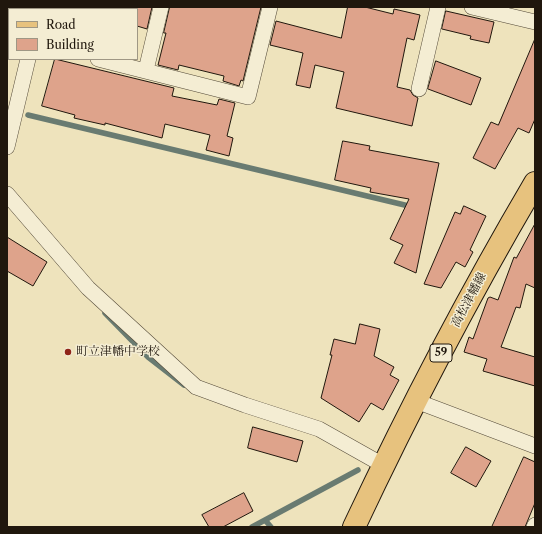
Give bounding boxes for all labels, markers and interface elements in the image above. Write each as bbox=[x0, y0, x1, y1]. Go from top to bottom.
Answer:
legend bbox=[8, 8, 138, 60]
text: Road bbox=[46, 17, 76, 32]
text: Building bbox=[46, 37, 94, 52]
street label: 高松津幡線 bbox=[449, 270, 489, 330]
road number: 59 bbox=[430, 344, 452, 362]
place label: 町立津幡中学校 bbox=[76, 345, 160, 359]
marker: 町立津幡中学校 bbox=[63, 347, 73, 357]

